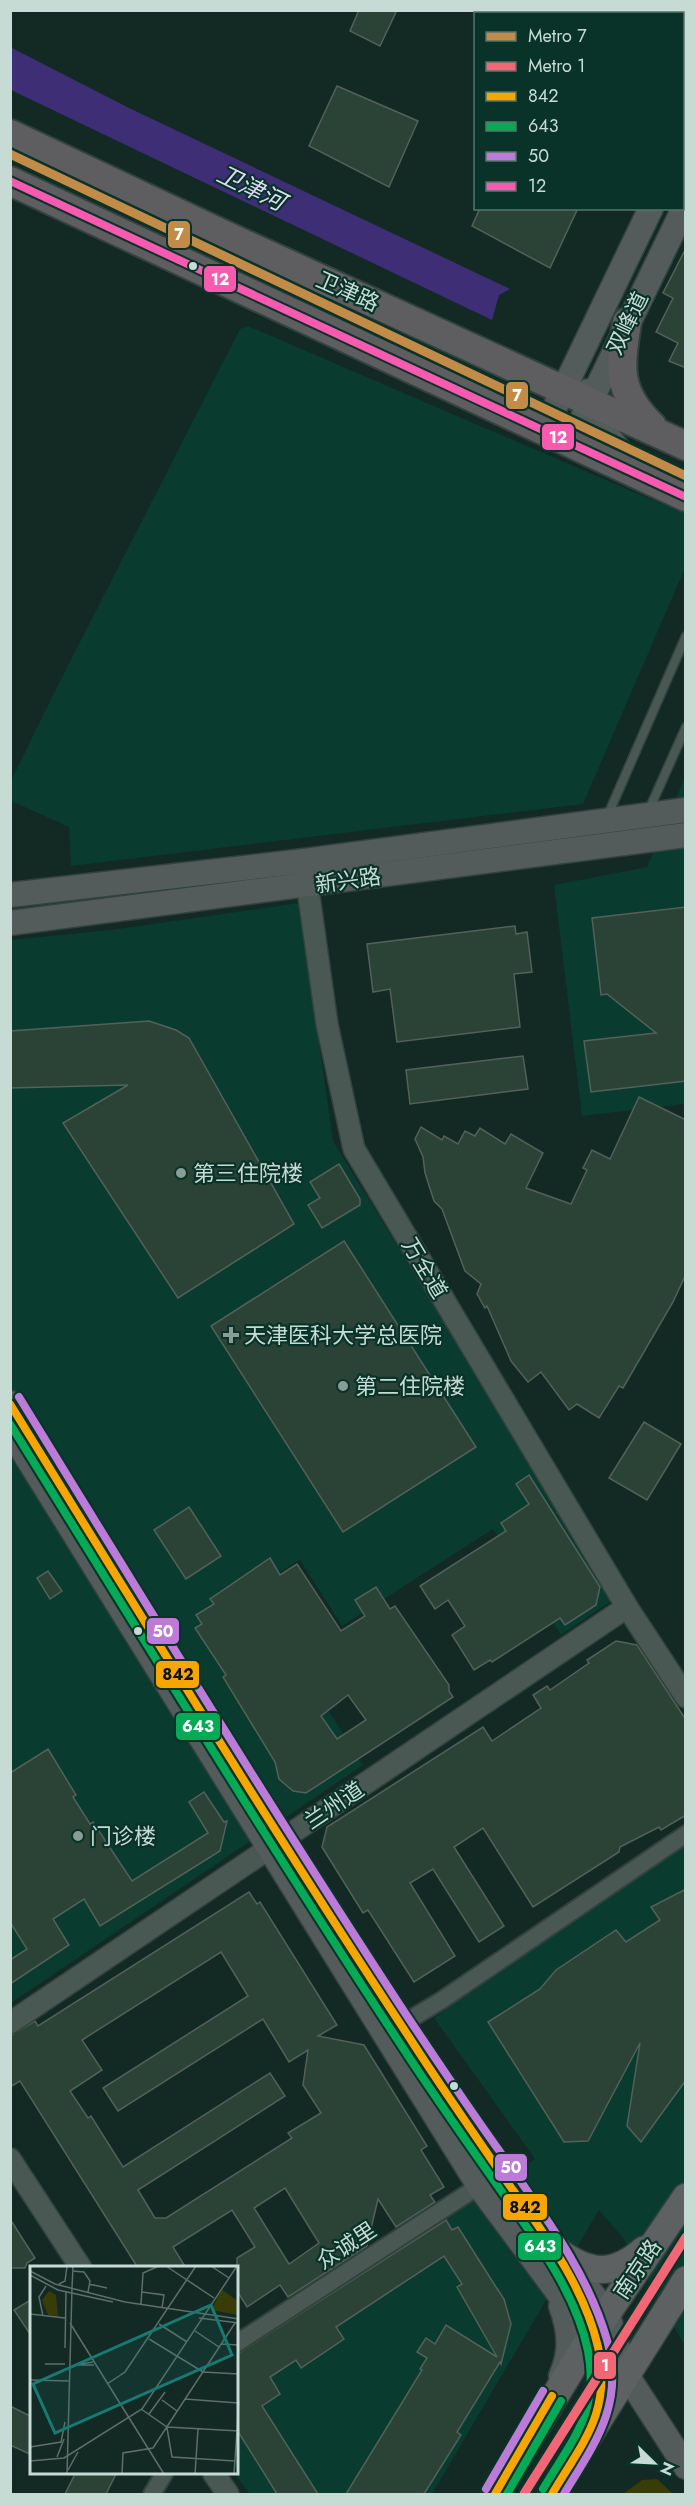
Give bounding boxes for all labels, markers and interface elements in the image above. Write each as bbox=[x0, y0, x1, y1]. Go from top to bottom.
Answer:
legend bbox=[474, 12, 684, 210]
text: Metro 7 bbox=[528, 23, 587, 49]
text: Metro 1 bbox=[528, 53, 585, 79]
text: 842 bbox=[528, 83, 559, 109]
text: 643 bbox=[528, 113, 559, 139]
text: 50 bbox=[528, 143, 549, 169]
water label: 卫津河 bbox=[211, 156, 295, 221]
text: 12 bbox=[528, 173, 546, 199]
line badge: 7 bbox=[167, 220, 191, 249]
text: 7 bbox=[174, 223, 184, 246]
unlabelled marker bbox=[187, 260, 199, 272]
street label: 卫津路 bbox=[311, 263, 385, 319]
line badge: 12 bbox=[203, 265, 237, 293]
text: 12 bbox=[211, 268, 229, 291]
street label: 双峰道 bbox=[598, 286, 656, 360]
line badge: 7 bbox=[505, 381, 529, 410]
text: 7 bbox=[512, 384, 522, 407]
line badge: 12 bbox=[541, 423, 575, 451]
text: 12 bbox=[549, 426, 567, 449]
street label: 新兴路 bbox=[313, 860, 383, 900]
place label: 第三住院楼 bbox=[193, 1157, 303, 1189]
marker: 第三住院楼 bbox=[174, 1166, 188, 1180]
street label: 万全道 bbox=[394, 1231, 456, 1305]
place label: 天津医科大学总医院 bbox=[244, 1319, 442, 1351]
marker: 天津医科大学总医院 bbox=[222, 1326, 240, 1344]
place label: 第二住院楼 bbox=[355, 1370, 465, 1402]
marker: 第二住院楼 bbox=[336, 1379, 350, 1393]
line badge: 50 bbox=[146, 1617, 180, 1645]
text: 50 bbox=[153, 1620, 173, 1643]
unlabelled marker bbox=[132, 1625, 144, 1637]
line badge: 842 bbox=[155, 1660, 200, 1689]
text: 842 bbox=[162, 1663, 194, 1686]
line badge: 643 bbox=[175, 1712, 221, 1741]
text: 643 bbox=[182, 1715, 214, 1738]
street label: 兰州道 bbox=[298, 1773, 370, 1837]
place label: 门诊楼 bbox=[90, 1820, 156, 1852]
marker: 门诊楼 bbox=[71, 1829, 85, 1843]
unlabelled marker bbox=[448, 2080, 460, 2092]
line badge: 50 bbox=[494, 2153, 528, 2182]
text: 50 bbox=[501, 2156, 521, 2179]
line badge: 842 bbox=[502, 2193, 548, 2221]
text: 842 bbox=[509, 2196, 541, 2219]
street label: 众诚里 bbox=[310, 2214, 382, 2276]
line badge: 643 bbox=[517, 2232, 562, 2261]
street label: 南京路 bbox=[605, 2233, 669, 2305]
text: 643 bbox=[524, 2235, 556, 2258]
inset map bbox=[30, 2266, 238, 2475]
line badge: 1 bbox=[593, 2351, 617, 2380]
text: 1 bbox=[601, 2354, 609, 2377]
north arrow bbox=[624, 2433, 684, 2493]
text: N bbox=[654, 2458, 680, 2479]

